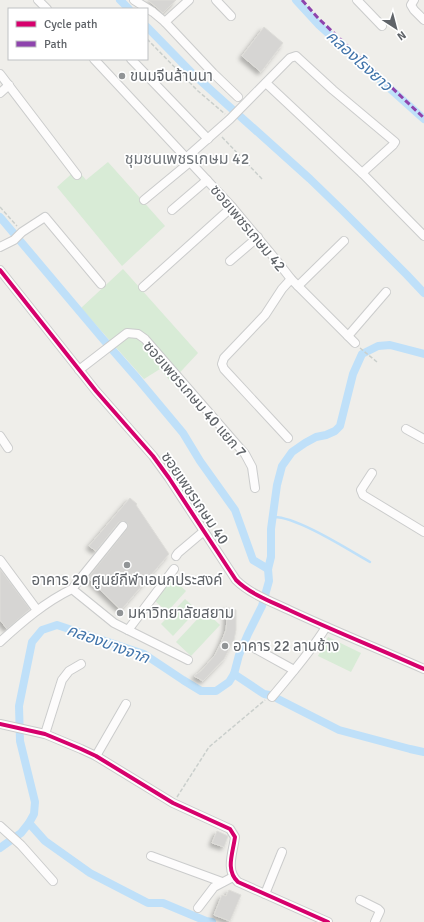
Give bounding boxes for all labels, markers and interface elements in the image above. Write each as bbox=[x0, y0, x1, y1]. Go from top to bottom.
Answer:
legend bbox=[8, 8, 148, 60]
north arrow bbox=[376, 8, 416, 48]
text: Cycle path bbox=[44, 17, 97, 32]
water label: คลองโรงยาว bbox=[322, 26, 397, 97]
text: N bbox=[395, 28, 409, 43]
text: Path bbox=[44, 37, 67, 52]
place label: ขนมจีนล้านนา bbox=[130, 67, 213, 85]
marker: ขนมจีนล้านนา bbox=[117, 71, 127, 81]
district label: ชุมชนเพชรเกษม 42 bbox=[125, 149, 249, 169]
street label: ซอยเพชรเกษม 42 bbox=[206, 181, 290, 275]
street label: ซอยเพชรเกษม 40 แยก 7 bbox=[140, 337, 250, 461]
street label: ซอยเพชรเกษม 40 bbox=[157, 448, 233, 548]
marker: อาคาร 20 ศูนย์กีฬาเอนกประสงค์ bbox=[122, 560, 132, 570]
place label: อาคาร 20 ศูนย์กีฬาเอนกประสงค์ bbox=[31, 571, 223, 589]
place label: มหาวิทยาลัยสยาม bbox=[128, 604, 234, 622]
marker: มหาวิทยาลัยสยาม bbox=[115, 608, 125, 618]
water label: คลองบางจาก bbox=[64, 620, 153, 669]
place label: อาคาร 22 ลานช้าง bbox=[233, 637, 339, 655]
marker: อาคาร 22 ลานช้าง bbox=[220, 641, 230, 651]

